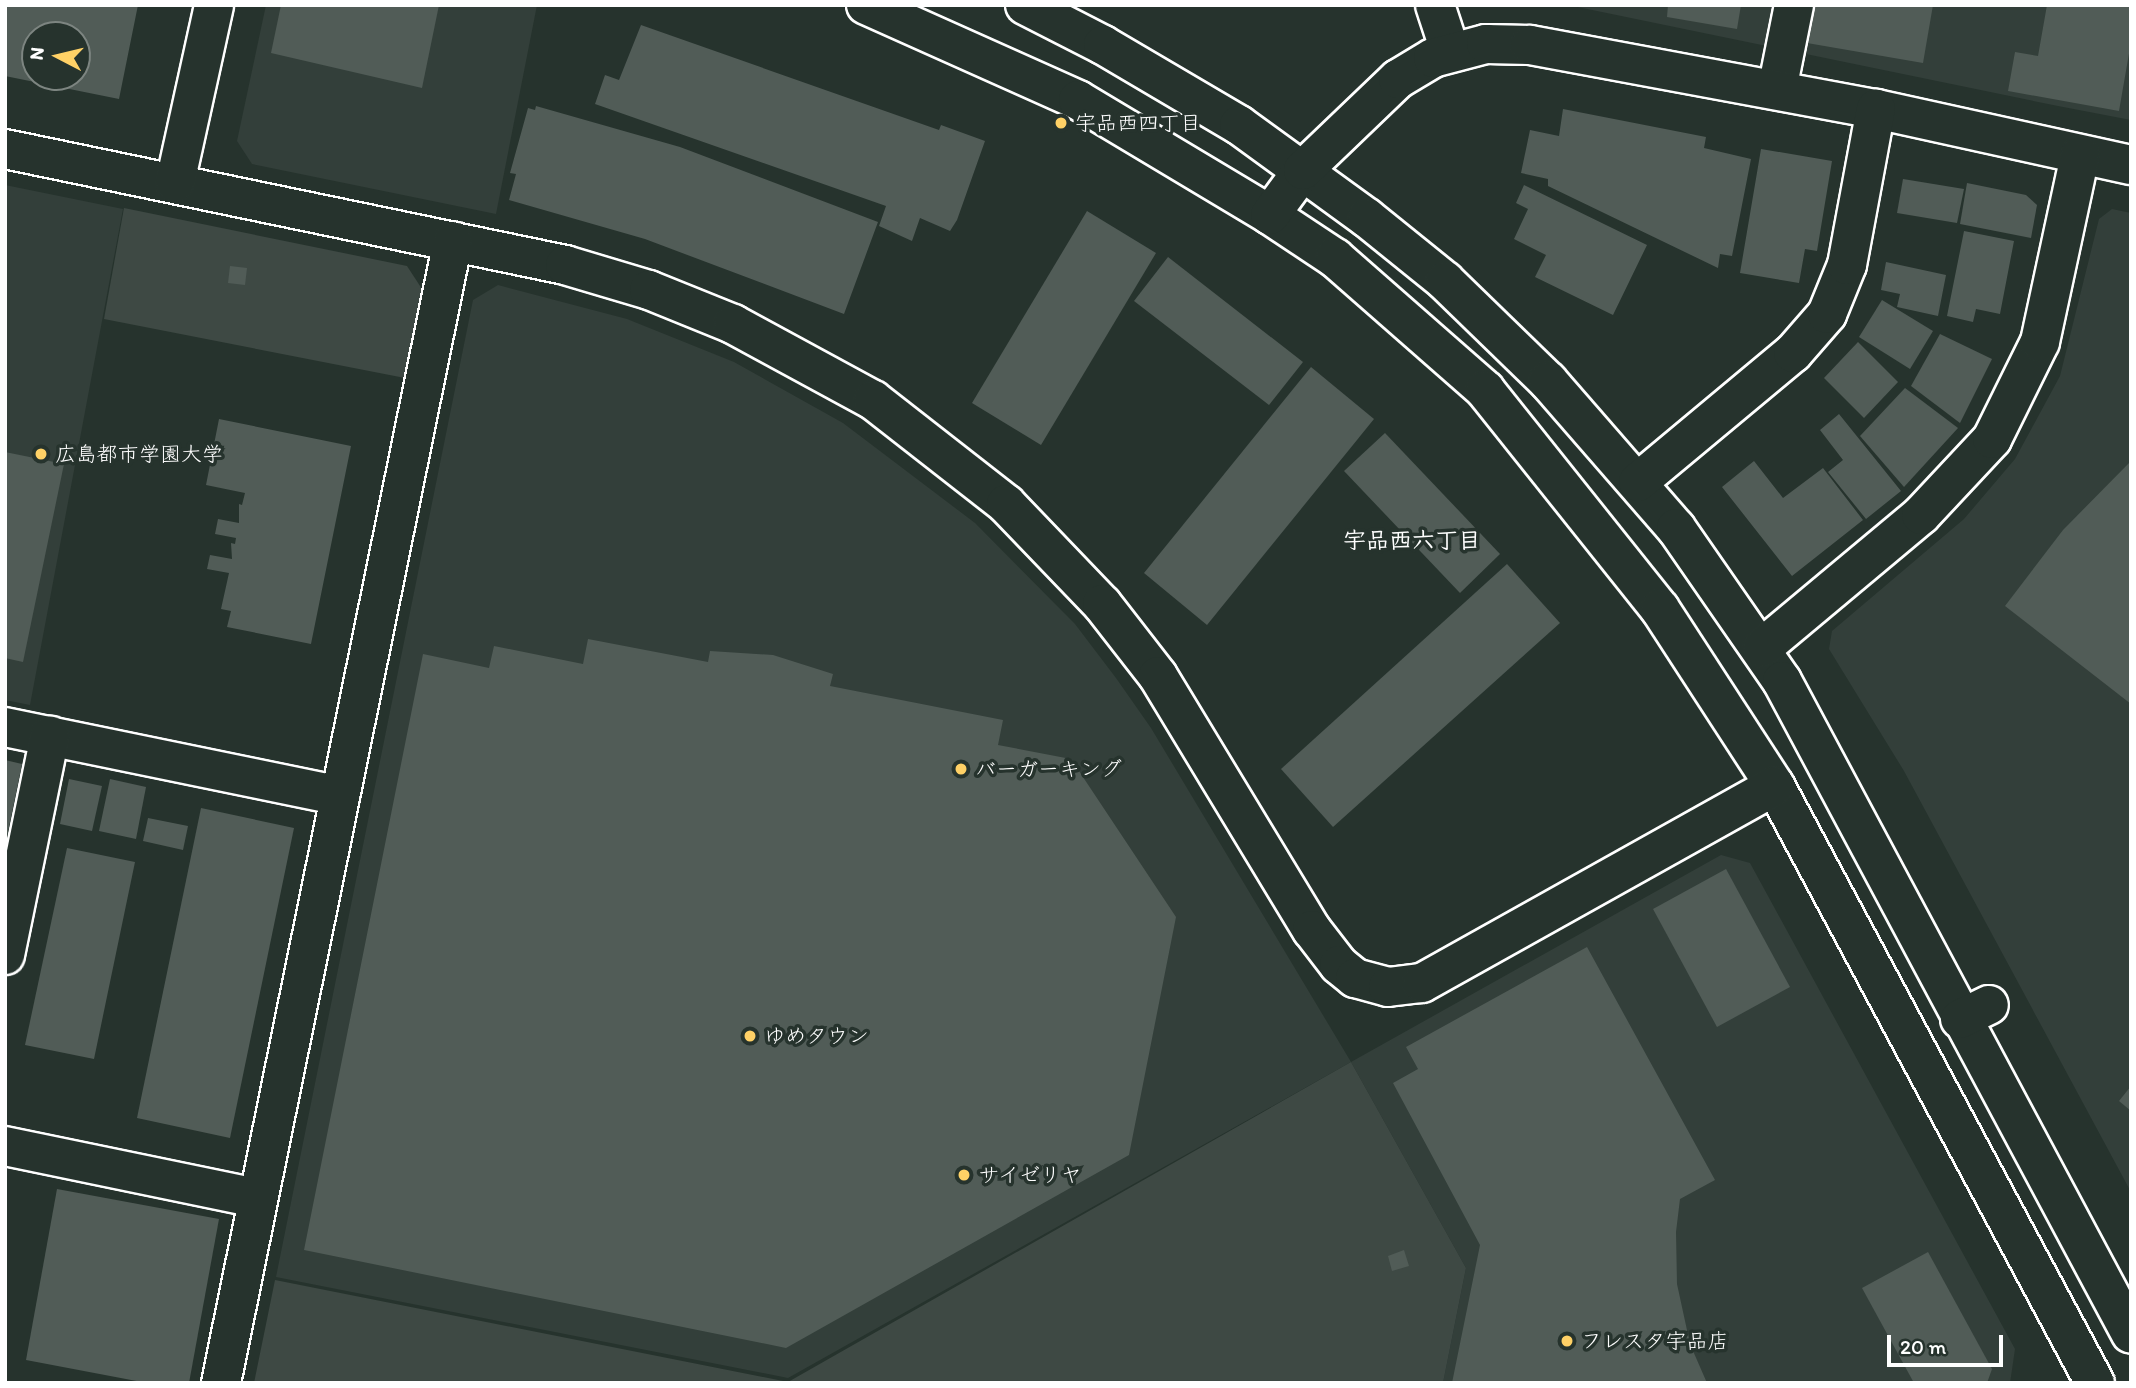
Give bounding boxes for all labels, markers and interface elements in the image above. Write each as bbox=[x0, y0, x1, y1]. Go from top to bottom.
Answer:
north arrow bbox=[21, 21, 91, 91]
text: N bbox=[24, 46, 49, 61]
place label: 宇品西四丁目 bbox=[1075, 110, 1201, 136]
marker: 宇品西四丁目 bbox=[1053, 115, 1069, 131]
place label: 広島都市学園大学 bbox=[55, 441, 223, 467]
marker: 広島都市学園大学 bbox=[33, 446, 49, 462]
district label: 宇品西六丁目 bbox=[1343, 526, 1481, 554]
place label: バーガーキング bbox=[975, 756, 1122, 782]
marker: バーガーキング bbox=[953, 761, 969, 777]
place label: ゆめタウン bbox=[764, 1023, 869, 1049]
marker: ゆめタウン bbox=[742, 1028, 758, 1044]
place label: サイゼリヤ bbox=[978, 1162, 1083, 1188]
marker: サイゼリヤ bbox=[956, 1167, 972, 1183]
scale bar bbox=[1891, 1322, 2007, 1366]
place label: フレスタ宇品店 bbox=[1581, 1328, 1728, 1354]
marker: フレスタ宇品店 bbox=[1559, 1333, 1575, 1349]
text: 20 m bbox=[1900, 1334, 1946, 1359]

